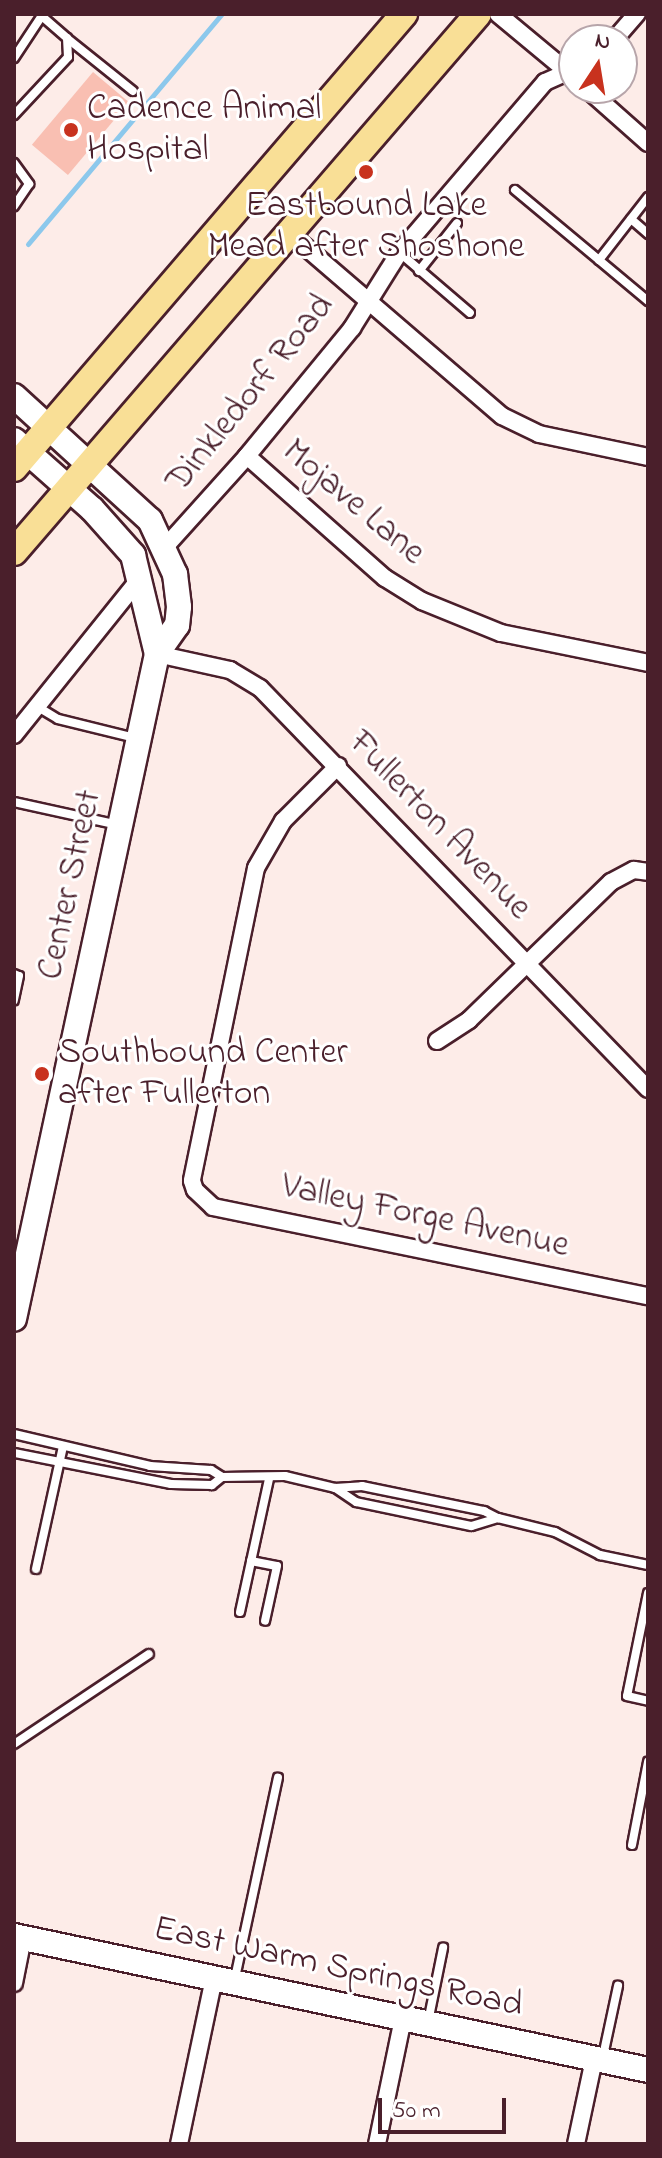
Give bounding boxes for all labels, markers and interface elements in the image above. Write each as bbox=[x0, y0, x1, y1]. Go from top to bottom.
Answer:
north arrow bbox=[558, 24, 638, 104]
text: N bbox=[592, 25, 613, 60]
place label: Cadence Animal Hospital bbox=[87, 87, 321, 172]
marker: Cadence Animal Hospital bbox=[62, 121, 80, 139]
marker: Eastbound Lake Mead after Shoshone bbox=[357, 163, 375, 181]
place label: Eastbound Lake Mead after Shoshone bbox=[208, 184, 524, 269]
street label: Dinkledorf Road bbox=[158, 286, 344, 502]
street label: Mojave Lane bbox=[273, 431, 433, 575]
street label: Fullerton Avenue bbox=[338, 723, 540, 929]
street label: Center Street bbox=[30, 786, 112, 984]
place label: Southbound Center after Fullerton bbox=[58, 1031, 348, 1116]
marker: Southbound Center after Fullerton bbox=[33, 1065, 51, 1083]
street label: Valley Forge Avenue bbox=[277, 1165, 573, 1269]
street label: East Warm Springs Road bbox=[150, 1908, 526, 2028]
scale bar bbox=[382, 2082, 510, 2132]
text: 50 m bbox=[392, 2094, 441, 2129]

